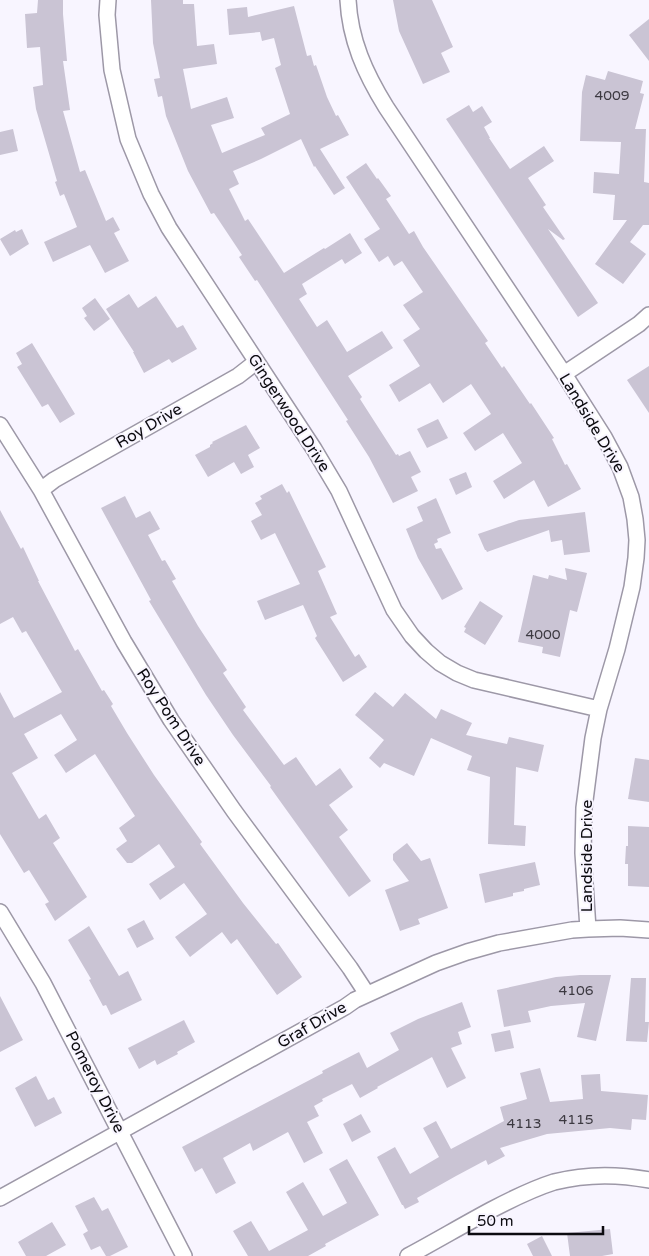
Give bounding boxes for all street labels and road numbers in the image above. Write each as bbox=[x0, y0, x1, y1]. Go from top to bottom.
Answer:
street label: Gingerwood Drive bbox=[243, 350, 335, 476]
street label: Landside Drive bbox=[554, 370, 630, 476]
street label: Roy Drive bbox=[112, 399, 186, 453]
street label: Roy Pom Drive bbox=[132, 664, 210, 770]
street label: Landside Drive bbox=[577, 800, 597, 912]
street label: Graf Drive bbox=[274, 997, 350, 1053]
street label: Pomeroy Drive bbox=[61, 1028, 129, 1136]

